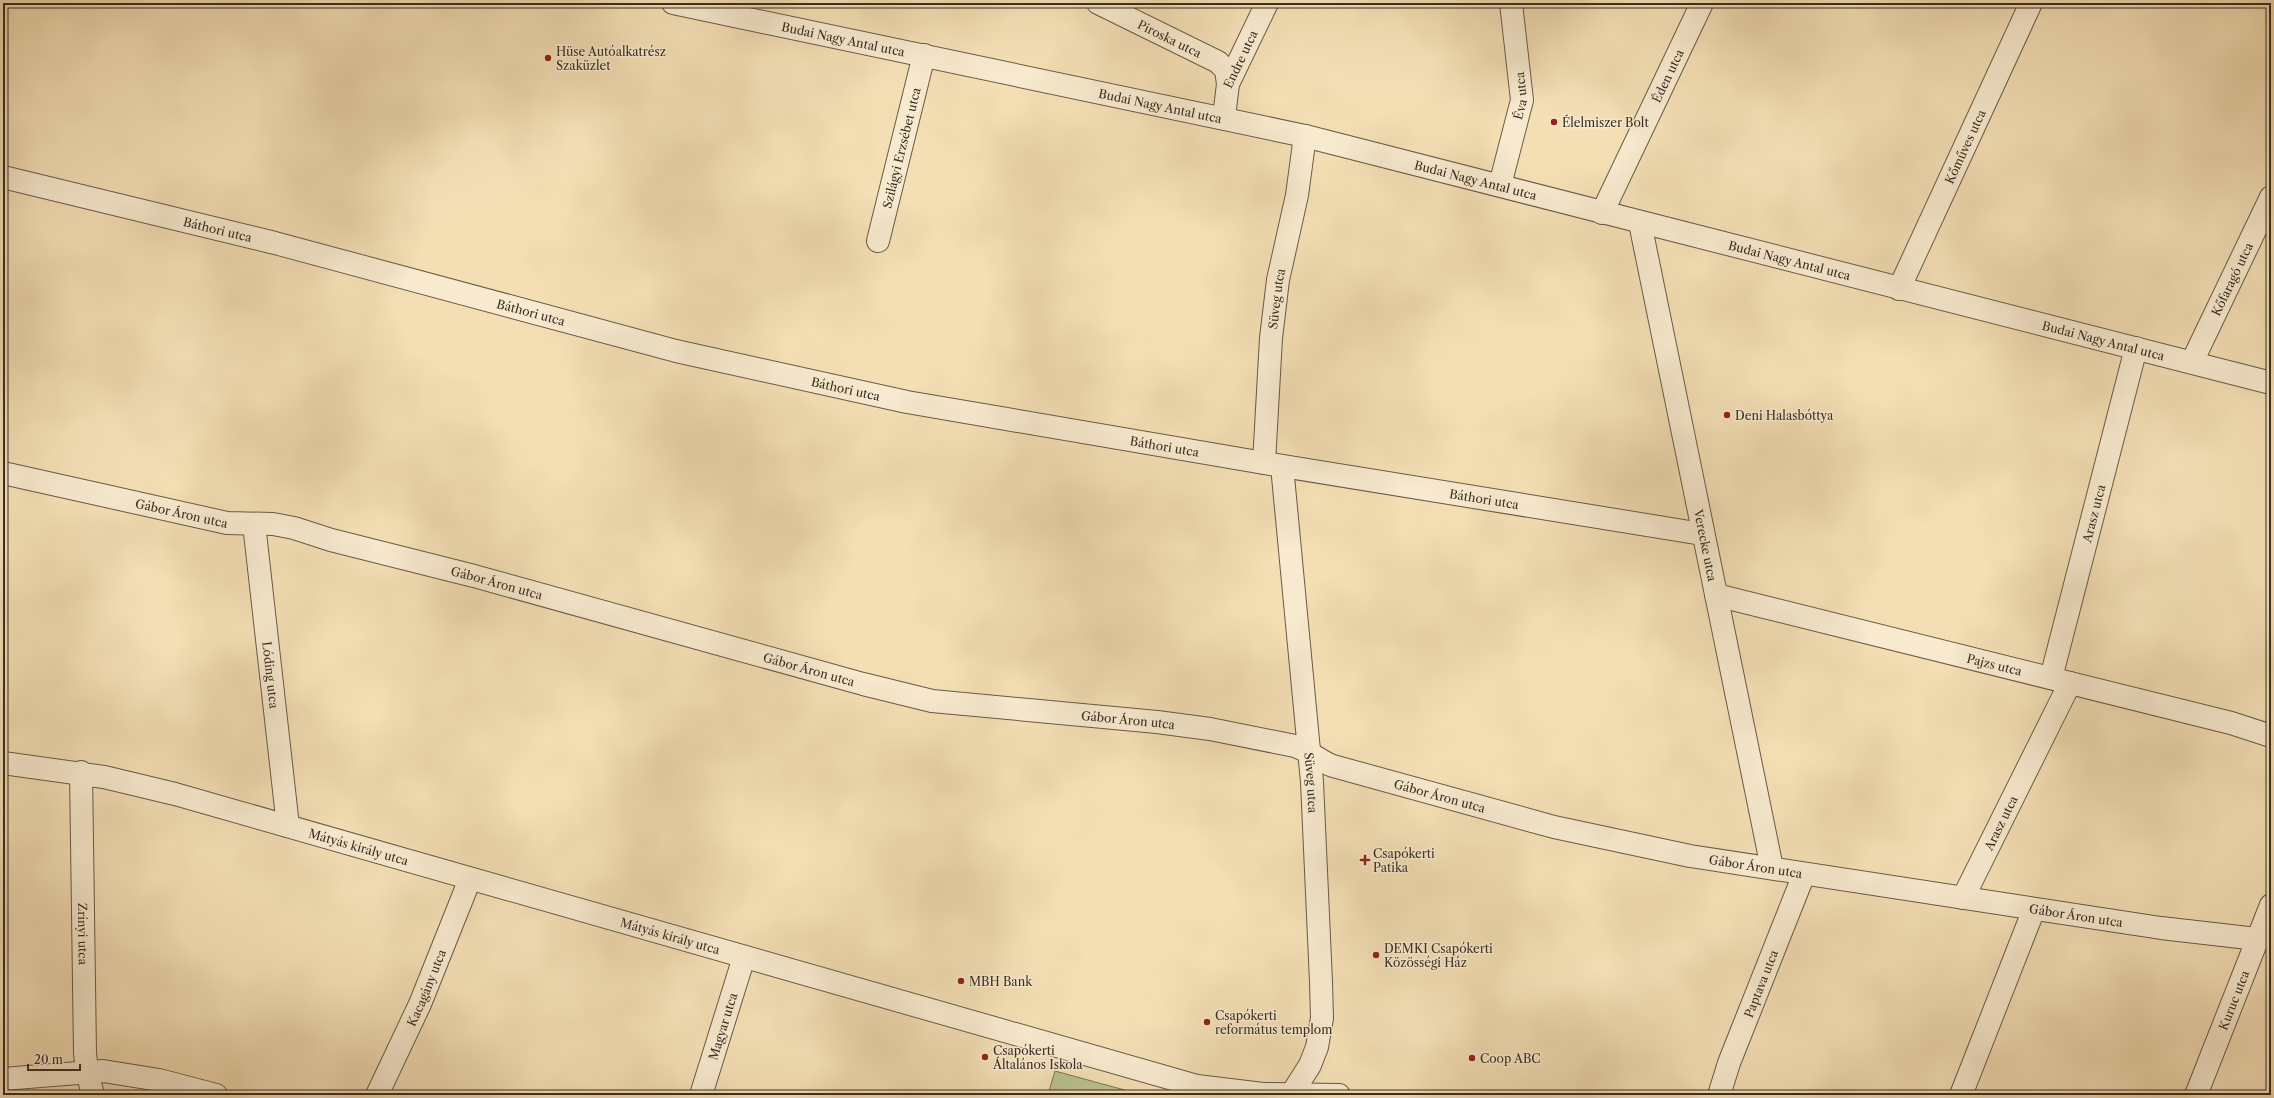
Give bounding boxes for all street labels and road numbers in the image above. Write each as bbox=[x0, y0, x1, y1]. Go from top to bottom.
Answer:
street label: Piroska utca bbox=[1135, 16, 1205, 61]
street label: Budai Nagy Antal utca bbox=[780, 19, 907, 59]
street label: Endre utca bbox=[1220, 27, 1261, 90]
street label: Éden utca bbox=[1647, 46, 1687, 105]
street label: Éva utca bbox=[1509, 70, 1530, 121]
street label: Szilágyi Erzsébet utca bbox=[879, 85, 923, 210]
street label: Budai Nagy Antal utca bbox=[1097, 85, 1224, 126]
street label: Kőműves utca bbox=[1941, 106, 1989, 186]
street label: Budai Nagy Antal utca bbox=[1413, 157, 1539, 203]
street label: Báthori utca bbox=[182, 214, 254, 245]
street label: Budai Nagy Antal utca bbox=[1727, 237, 1853, 283]
street label: Kőfaragó utca bbox=[2208, 239, 2256, 318]
street label: Süveg utca bbox=[1265, 266, 1288, 330]
street label: Báthori utca bbox=[495, 296, 567, 328]
street label: Budai Nagy Antal utca bbox=[2041, 317, 2167, 363]
street label: Báthori utca bbox=[810, 374, 882, 403]
street label: Báthori utca bbox=[1129, 433, 1201, 459]
street label: Arasz utca bbox=[2079, 482, 2108, 545]
street label: Báthori utca bbox=[1448, 486, 1521, 512]
street label: Gábor Áron utca bbox=[134, 495, 230, 531]
street label: Verecke utca bbox=[1691, 507, 1721, 583]
street label: Gábor Áron utca bbox=[449, 563, 545, 602]
street label: Lóding utca bbox=[260, 641, 282, 710]
street label: Gábor Áron utca bbox=[762, 649, 857, 689]
street label: Pajzs utca bbox=[1965, 650, 2024, 678]
street label: Gábor Áron utca bbox=[1080, 707, 1177, 732]
street label: Süveg utca bbox=[1302, 751, 1321, 814]
street label: Gábor Áron utca bbox=[1392, 776, 1488, 815]
street label: Arasz utca bbox=[1980, 792, 2021, 854]
street label: Mátyás király utca bbox=[307, 825, 411, 868]
street label: Gábor Áron utca bbox=[1708, 852, 1804, 881]
street label: Gábor Áron utca bbox=[2028, 900, 2124, 930]
street label: Zrínyi utca bbox=[75, 903, 91, 966]
street label: Mátyás király utca bbox=[619, 914, 722, 957]
street label: Kacagány utca bbox=[403, 946, 449, 1029]
street label: Paptava utca bbox=[1740, 947, 1781, 1020]
street label: Kuruc utca bbox=[2215, 967, 2252, 1032]
street label: Magyar utca bbox=[705, 990, 740, 1062]

